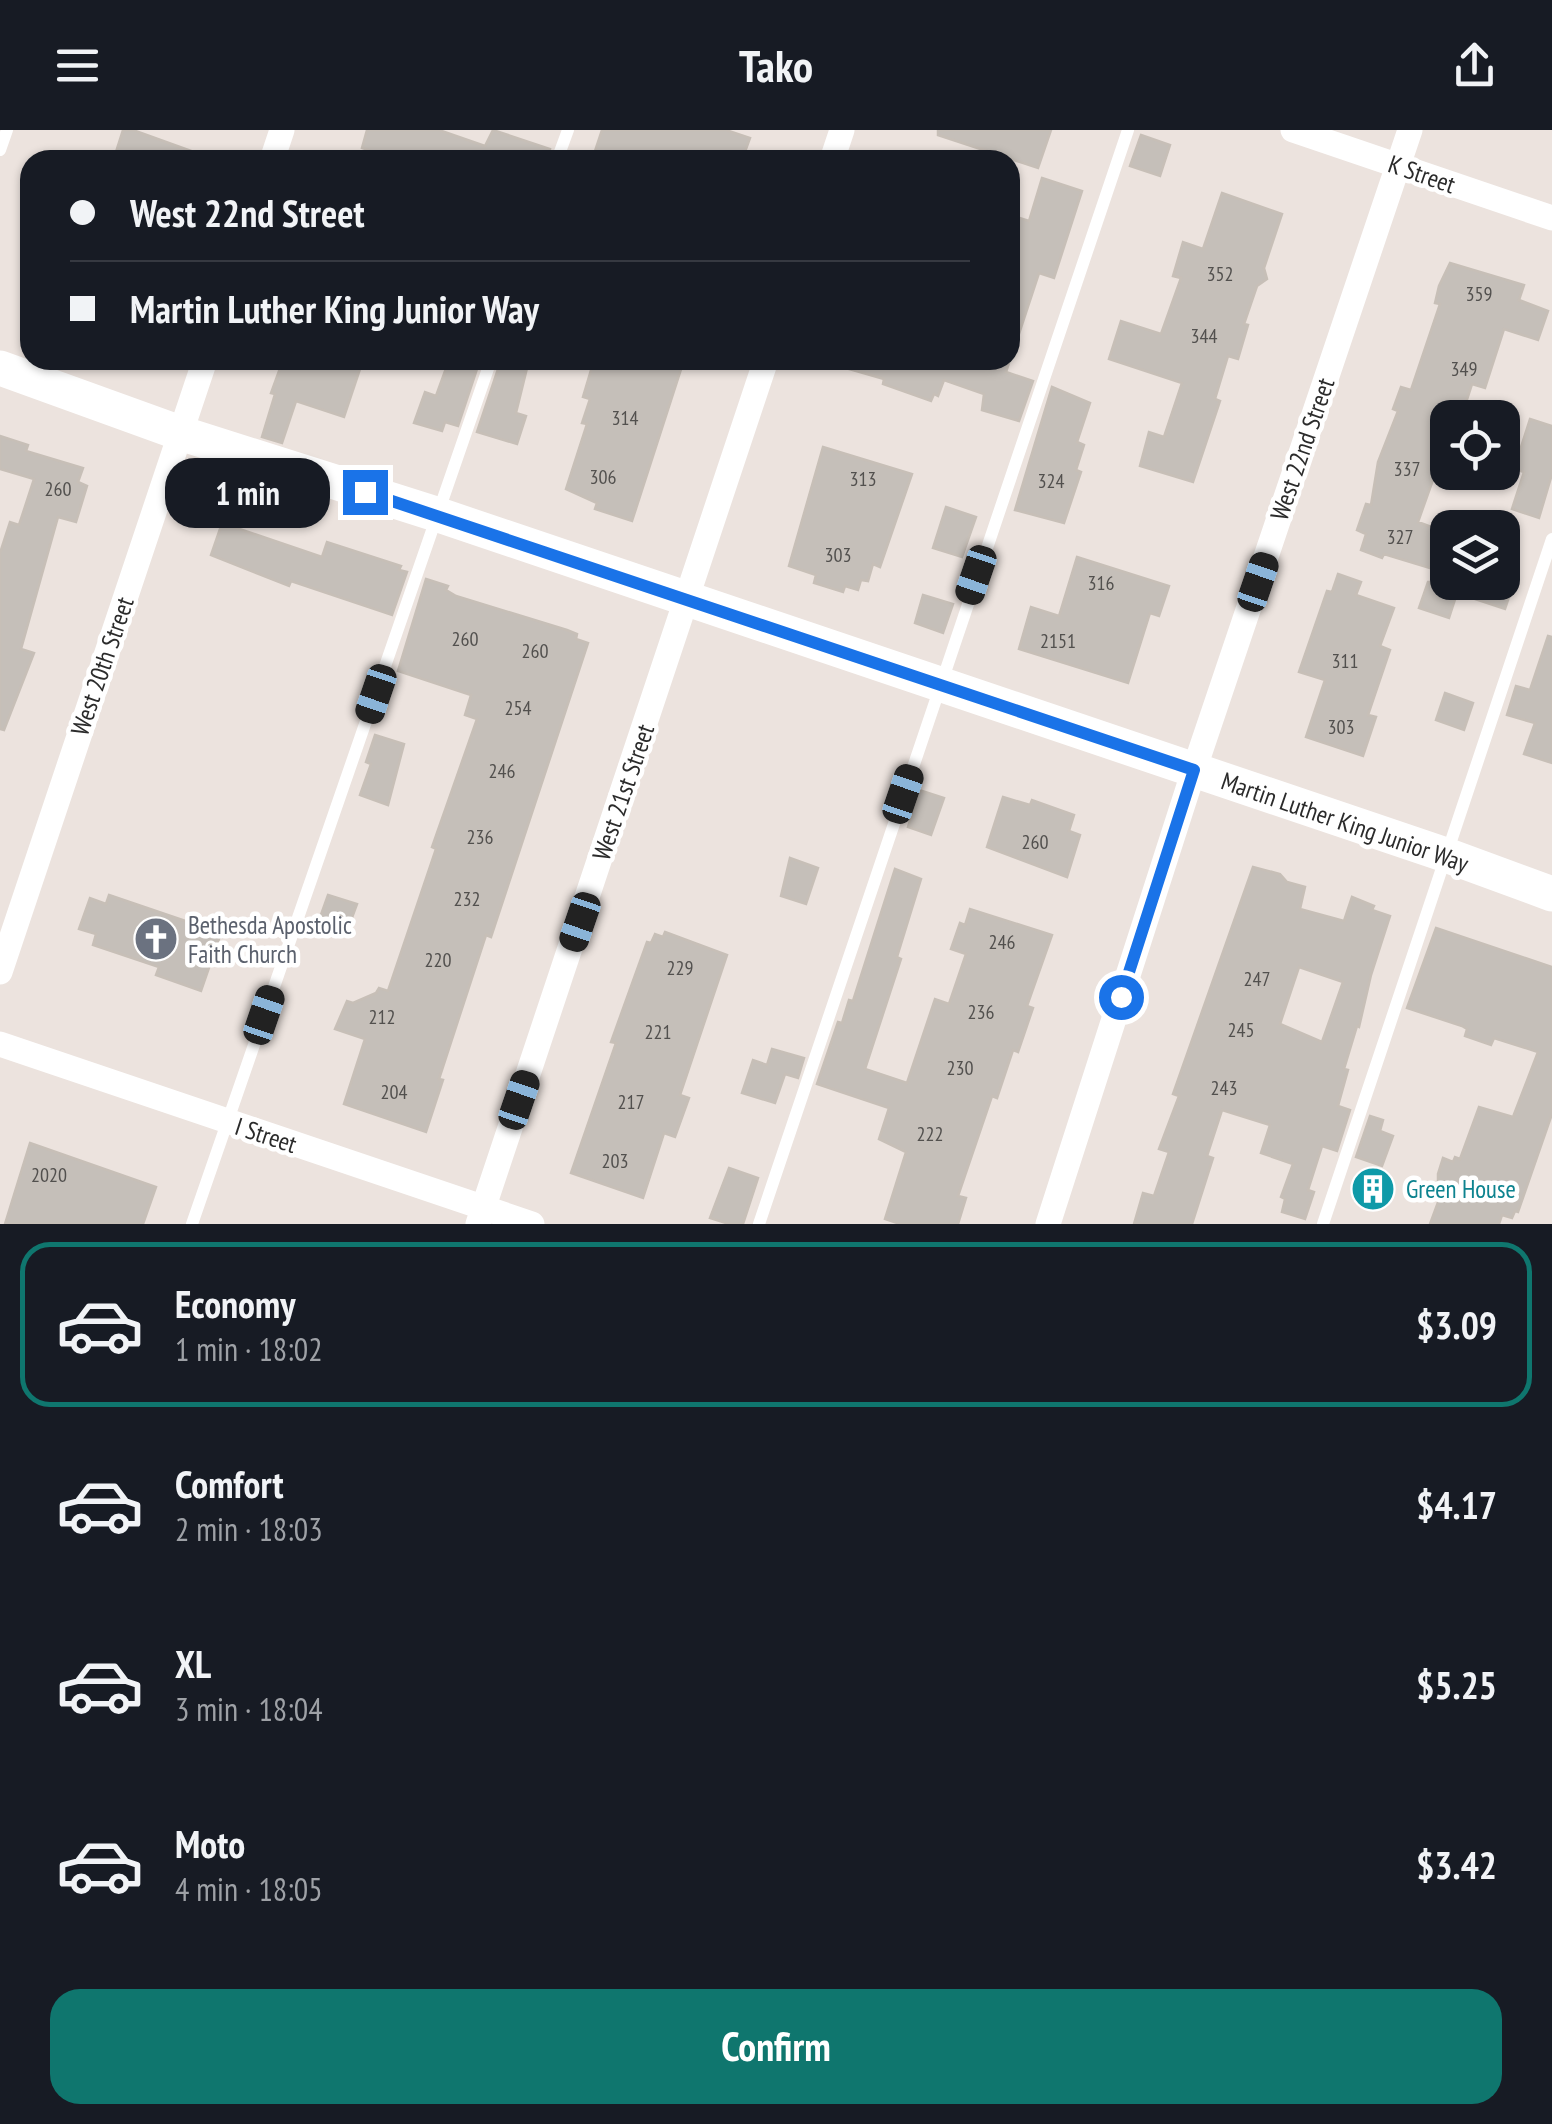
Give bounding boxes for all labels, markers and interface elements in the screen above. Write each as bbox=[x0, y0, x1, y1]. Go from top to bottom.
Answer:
text: Tako bbox=[739, 36, 813, 94]
icon: menu bbox=[50, 38, 105, 93]
icon: share bbox=[1447, 38, 1502, 93]
street label: K Street bbox=[1384, 148, 1460, 200]
text: West 22nd Street bbox=[130, 188, 365, 237]
house number: 352 bbox=[1207, 261, 1234, 287]
house number: 359 bbox=[1466, 281, 1493, 307]
text: Martin Luther King Junior Way bbox=[130, 284, 539, 333]
house number: 344 bbox=[1191, 323, 1218, 349]
house number: 349 bbox=[1451, 356, 1478, 382]
street label: West 22nd Street bbox=[1263, 374, 1341, 524]
map controls bbox=[1430, 400, 1520, 600]
button: locate bbox=[1430, 400, 1520, 490]
house number: 314 bbox=[612, 405, 639, 431]
house number: 337 bbox=[1394, 456, 1421, 482]
callout: 1 min bbox=[165, 457, 330, 527]
house number: 306 bbox=[590, 464, 617, 490]
house number: 313 bbox=[850, 466, 877, 492]
house number: 324 bbox=[1038, 468, 1065, 494]
route end bbox=[343, 470, 388, 515]
text: 1 min bbox=[215, 472, 280, 514]
house number: 260 bbox=[45, 476, 72, 502]
button: layers bbox=[1430, 510, 1520, 600]
house number: 327 bbox=[1387, 524, 1414, 550]
house number: 303 bbox=[825, 542, 852, 568]
car bbox=[952, 542, 1000, 608]
car bbox=[1234, 549, 1282, 615]
house number: 316 bbox=[1088, 570, 1115, 596]
street label: West 20th Street bbox=[63, 592, 141, 739]
house number: 260 bbox=[452, 626, 479, 652]
house number: 2151 bbox=[1040, 628, 1076, 654]
house number: 260 bbox=[522, 638, 549, 664]
house number: 311 bbox=[1332, 648, 1359, 674]
car bbox=[352, 661, 400, 727]
house number: 254 bbox=[505, 695, 532, 721]
house number: 303 bbox=[1328, 714, 1355, 740]
street label: West 21st Street bbox=[585, 720, 661, 864]
house number: 246 bbox=[489, 758, 516, 784]
car bbox=[879, 761, 927, 827]
street label: Martin Luther King Junior Way bbox=[1217, 765, 1473, 880]
house number: 236 bbox=[467, 824, 494, 850]
house number: 260 bbox=[1022, 829, 1049, 855]
house number: 232 bbox=[454, 886, 481, 912]
car bbox=[556, 889, 604, 955]
place label: Bethesda Apostolic Faith Church bbox=[188, 909, 352, 970]
church icon: Bethesda Apostolic Faith Church bbox=[133, 916, 179, 962]
house number: 246 bbox=[989, 929, 1016, 955]
house number: 220 bbox=[425, 947, 452, 973]
house number: 229 bbox=[667, 955, 694, 981]
house number: 247 bbox=[1244, 966, 1271, 992]
route start bbox=[1099, 975, 1144, 1020]
car bbox=[240, 982, 288, 1048]
house number: 236 bbox=[968, 999, 995, 1025]
house number: 212 bbox=[369, 1004, 396, 1030]
house number: 245 bbox=[1228, 1017, 1255, 1043]
house number: 221 bbox=[645, 1019, 672, 1045]
house number: 230 bbox=[947, 1055, 974, 1081]
car bbox=[495, 1067, 543, 1133]
house number: 243 bbox=[1211, 1075, 1238, 1101]
house number: 204 bbox=[381, 1079, 408, 1105]
house number: 217 bbox=[618, 1089, 645, 1115]
street label: I Street bbox=[231, 1110, 301, 1160]
house number: 222 bbox=[917, 1121, 944, 1147]
house number: 203 bbox=[602, 1148, 629, 1174]
house number: 2020 bbox=[31, 1162, 67, 1188]
building icon: Green House bbox=[1350, 1166, 1396, 1212]
place label: Green House bbox=[1406, 1173, 1516, 1205]
text: Economy bbox=[175, 1279, 295, 1328]
icon: car bbox=[55, 1280, 145, 1370]
text: $3.09 bbox=[1416, 1300, 1497, 1349]
text: 1 min · 18:02 bbox=[175, 1328, 323, 1370]
text: Comfort bbox=[175, 1459, 284, 1508]
icon: car bbox=[55, 1460, 145, 1550]
text: $4.17 bbox=[1416, 1480, 1497, 1529]
text: 2 min · 18:03 bbox=[175, 1508, 323, 1550]
text: XL bbox=[175, 1639, 211, 1688]
icon: car bbox=[55, 1640, 145, 1730]
text: $5.25 bbox=[1416, 1660, 1497, 1709]
text: 3 min · 18:04 bbox=[175, 1688, 323, 1730]
text: Moto bbox=[175, 1819, 245, 1868]
icon: car bbox=[55, 1820, 145, 1910]
text: $3.42 bbox=[1416, 1840, 1497, 1889]
text: 4 min · 18:05 bbox=[175, 1868, 323, 1910]
button: Confirm bbox=[50, 1989, 1502, 2104]

